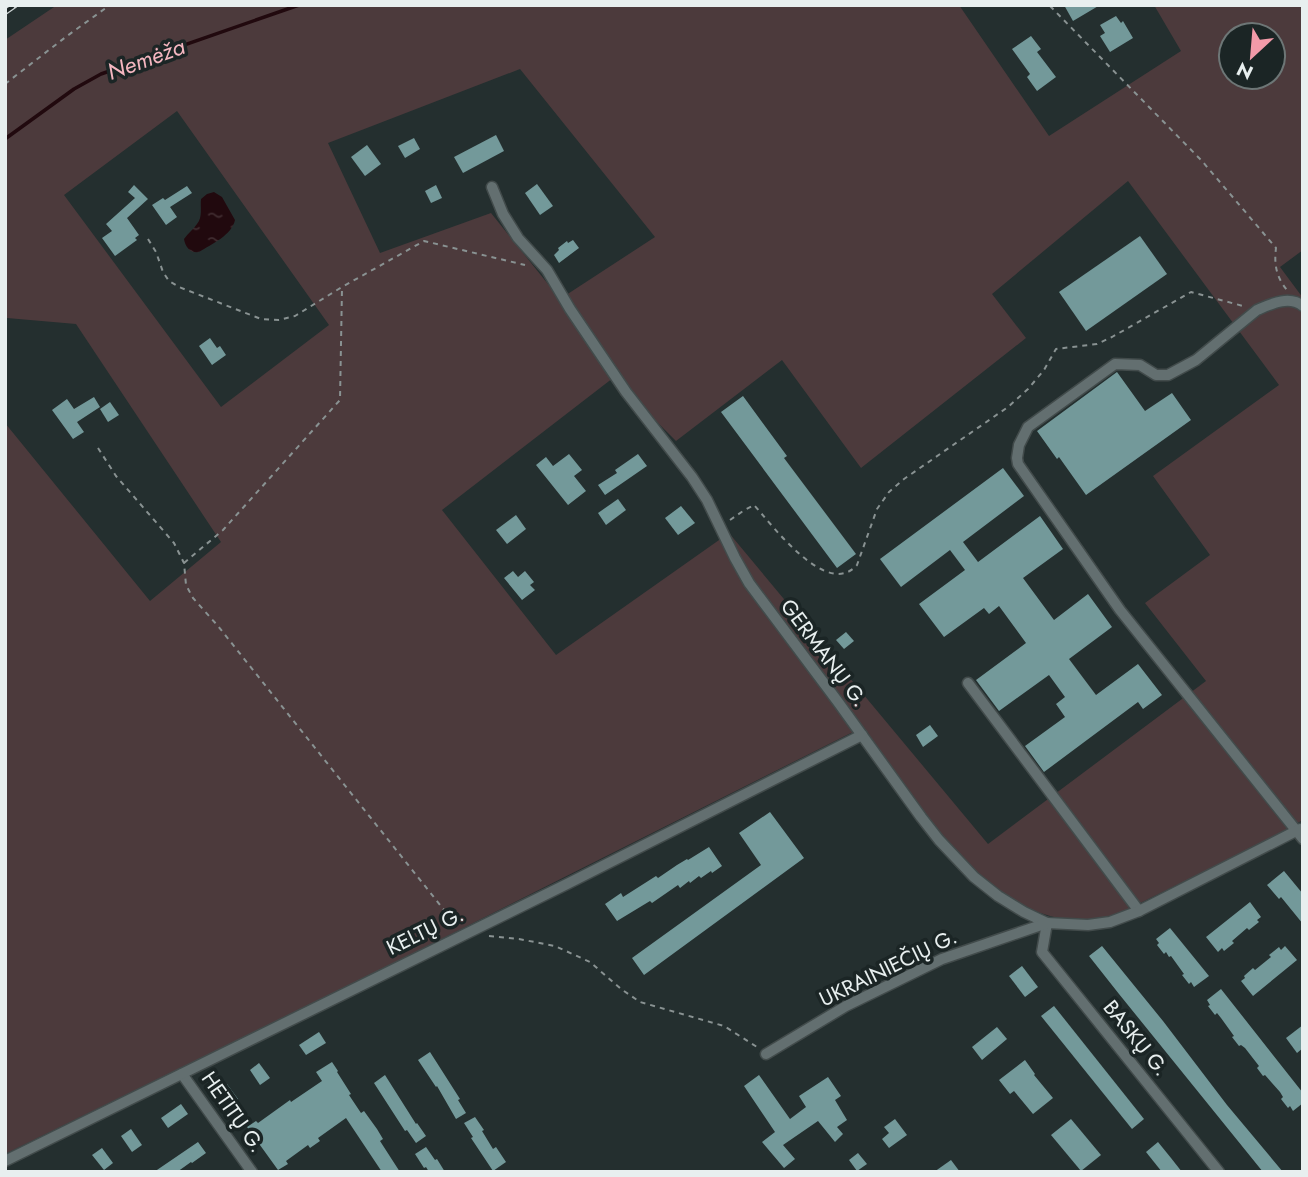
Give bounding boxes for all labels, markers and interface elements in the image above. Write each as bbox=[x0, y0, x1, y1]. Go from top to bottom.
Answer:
north arrow bbox=[1217, 21, 1287, 91]
water label: Nemėža bbox=[102, 29, 190, 89]
text: N bbox=[1232, 55, 1257, 86]
street label: GERMANŲ G. bbox=[773, 593, 875, 713]
street label: KELTŲ G. bbox=[381, 899, 469, 963]
street label: UKRAINIEČIŲ G. bbox=[814, 922, 962, 1014]
street label: BASKŲ G. bbox=[1096, 994, 1176, 1082]
street label: HETITŲ G. bbox=[194, 1065, 272, 1159]

